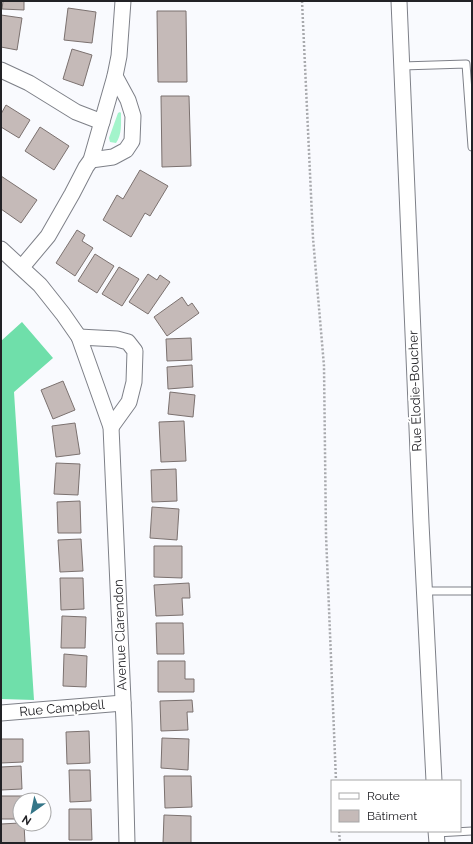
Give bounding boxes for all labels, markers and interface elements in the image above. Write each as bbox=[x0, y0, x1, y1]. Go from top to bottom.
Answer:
street label: Rue Élodie-Boucher bbox=[405, 330, 425, 452]
street label: Avenue Clarendon bbox=[111, 579, 129, 691]
street label: Rue Campbell bbox=[19, 697, 106, 719]
legend bbox=[331, 780, 461, 832]
text: Route bbox=[367, 789, 400, 803]
north arrow bbox=[12, 792, 52, 832]
text: Bâtiment bbox=[367, 809, 417, 823]
text: N bbox=[20, 812, 34, 828]

